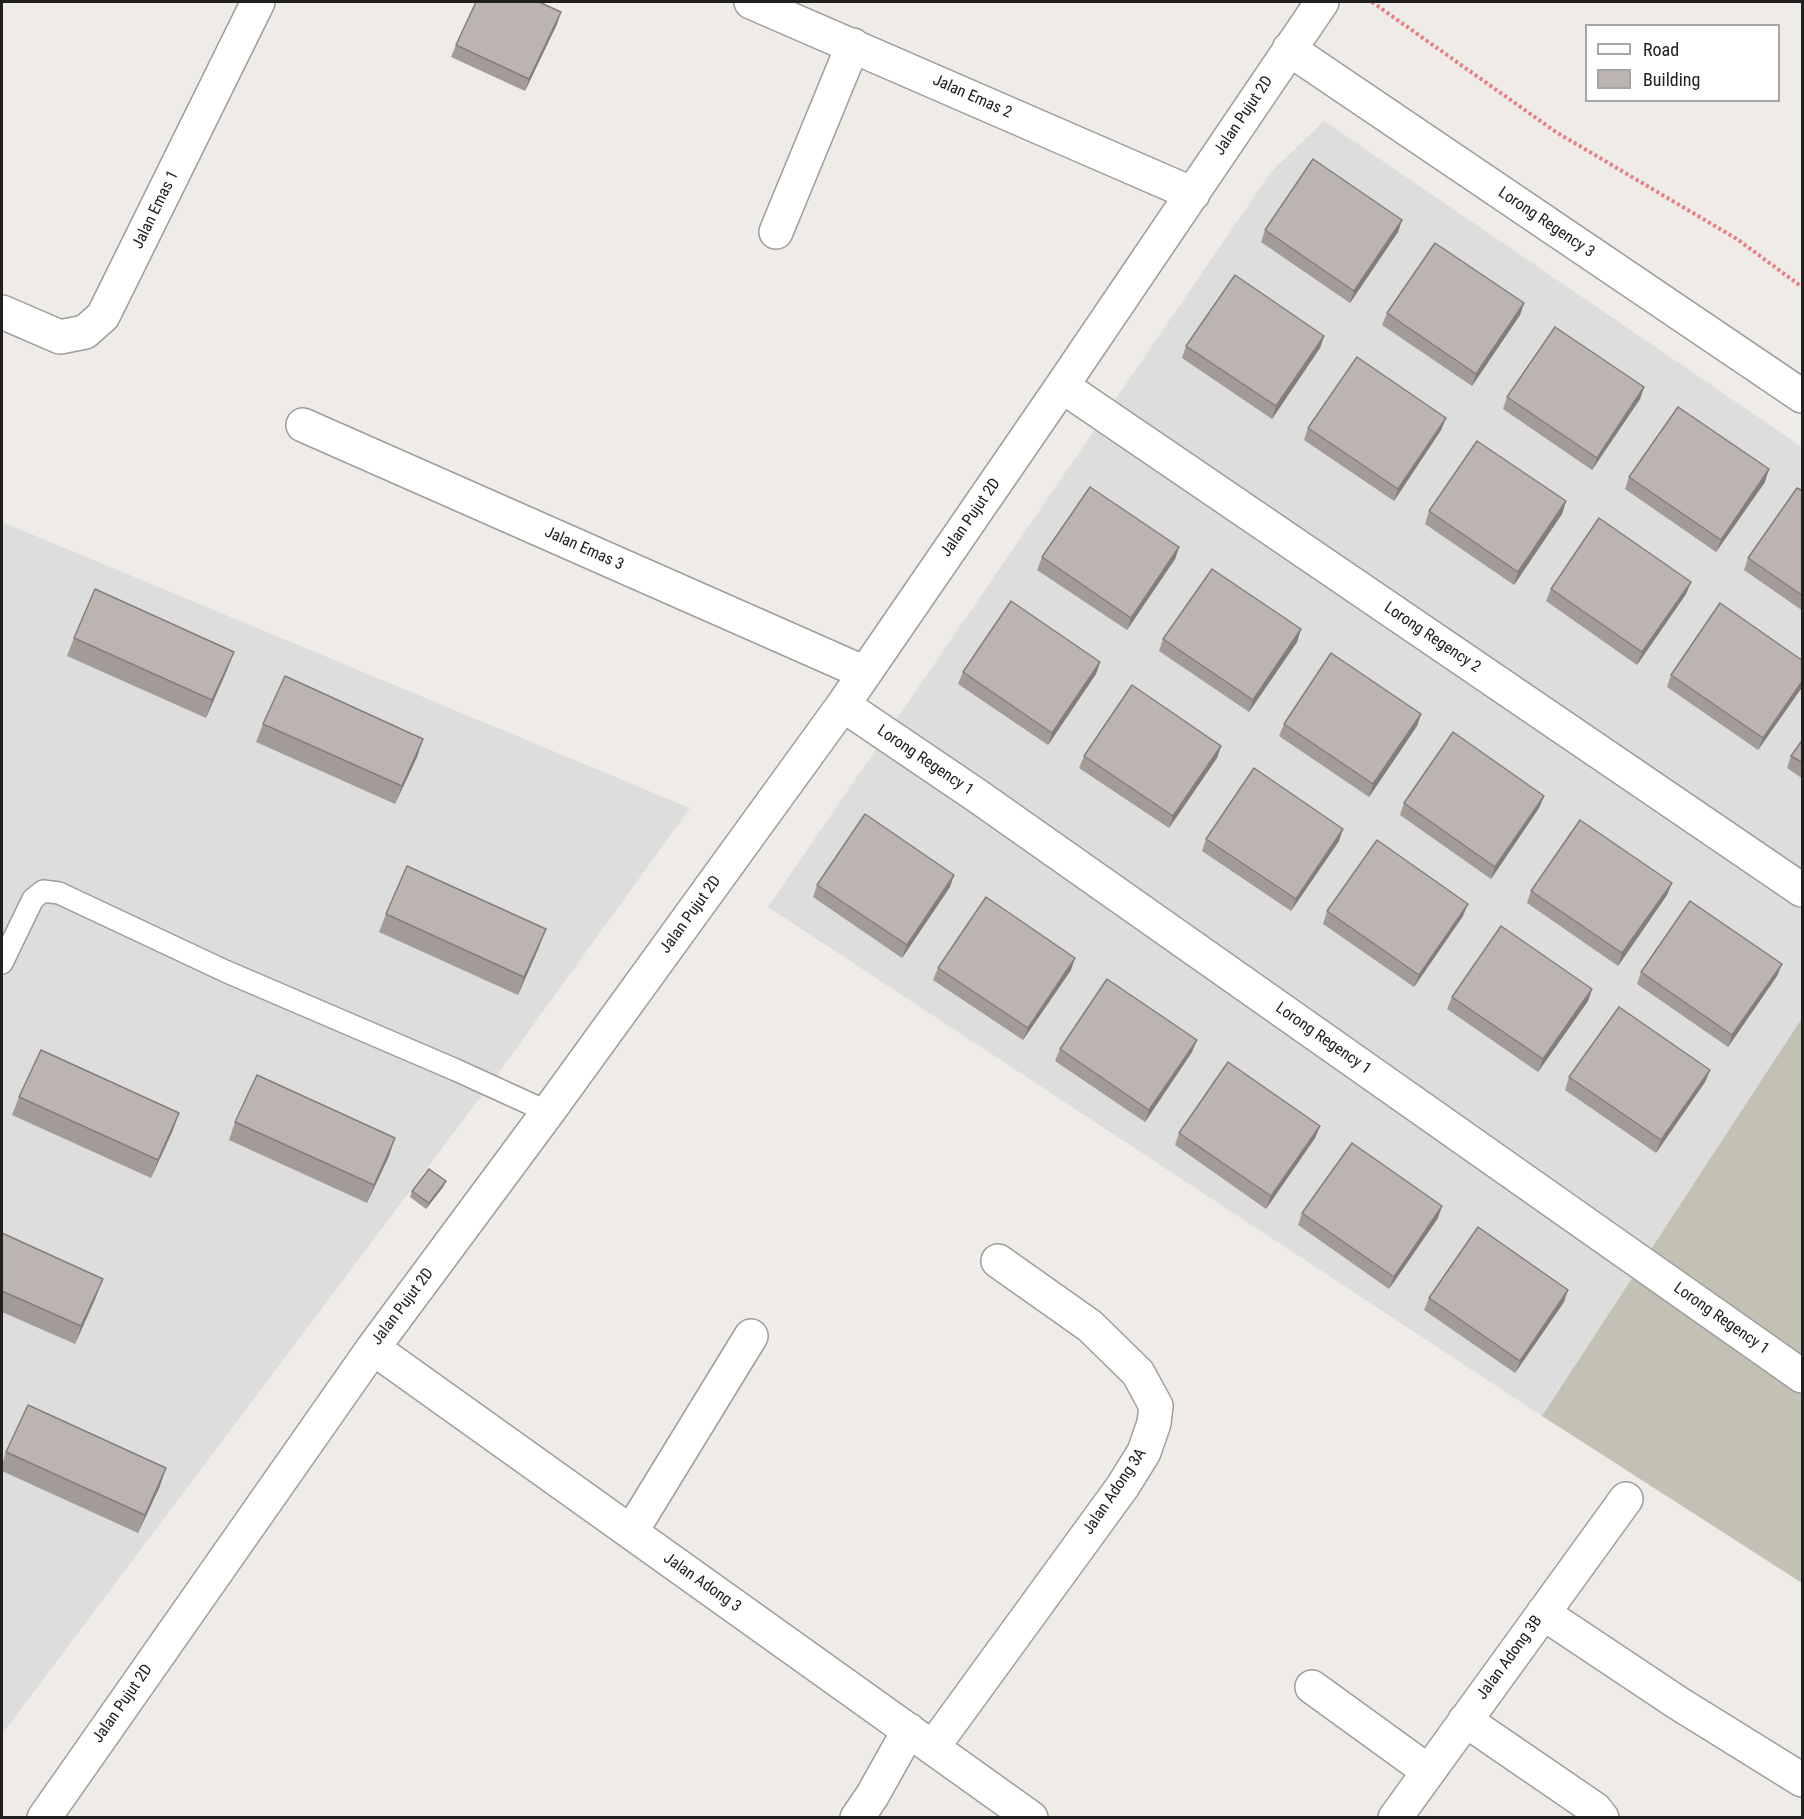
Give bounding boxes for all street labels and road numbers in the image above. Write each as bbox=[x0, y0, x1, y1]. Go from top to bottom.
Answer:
street label: Jalan Emas 2 bbox=[929, 71, 1015, 123]
street label: Jalan Pujut 2D bbox=[1210, 73, 1278, 159]
street label: Jalan Emas 1 bbox=[129, 168, 183, 252]
street label: Lorong Regency 3 bbox=[1494, 184, 1598, 262]
street label: Jalan Pujut 2D bbox=[937, 475, 1005, 561]
street label: Jalan Emas 3 bbox=[541, 523, 627, 575]
street label: Lorong Regency 2 bbox=[1380, 599, 1484, 677]
street label: Lorong Regency 1 bbox=[873, 722, 977, 800]
street label: Jalan Pujut 2D bbox=[656, 872, 726, 958]
street label: Lorong Regency 1 bbox=[1271, 999, 1375, 1079]
street label: Jalan Pujut 2D bbox=[368, 1265, 438, 1349]
street label: Lorong Regency 1 bbox=[1669, 1279, 1773, 1359]
street label: Jalan Adong 3A bbox=[1079, 1445, 1151, 1539]
street label: Jalan Adong 3 bbox=[659, 1549, 745, 1617]
street label: Jalan Adong 3B bbox=[1473, 1612, 1547, 1704]
street label: Jalan Pujut 2D bbox=[89, 1661, 157, 1747]

